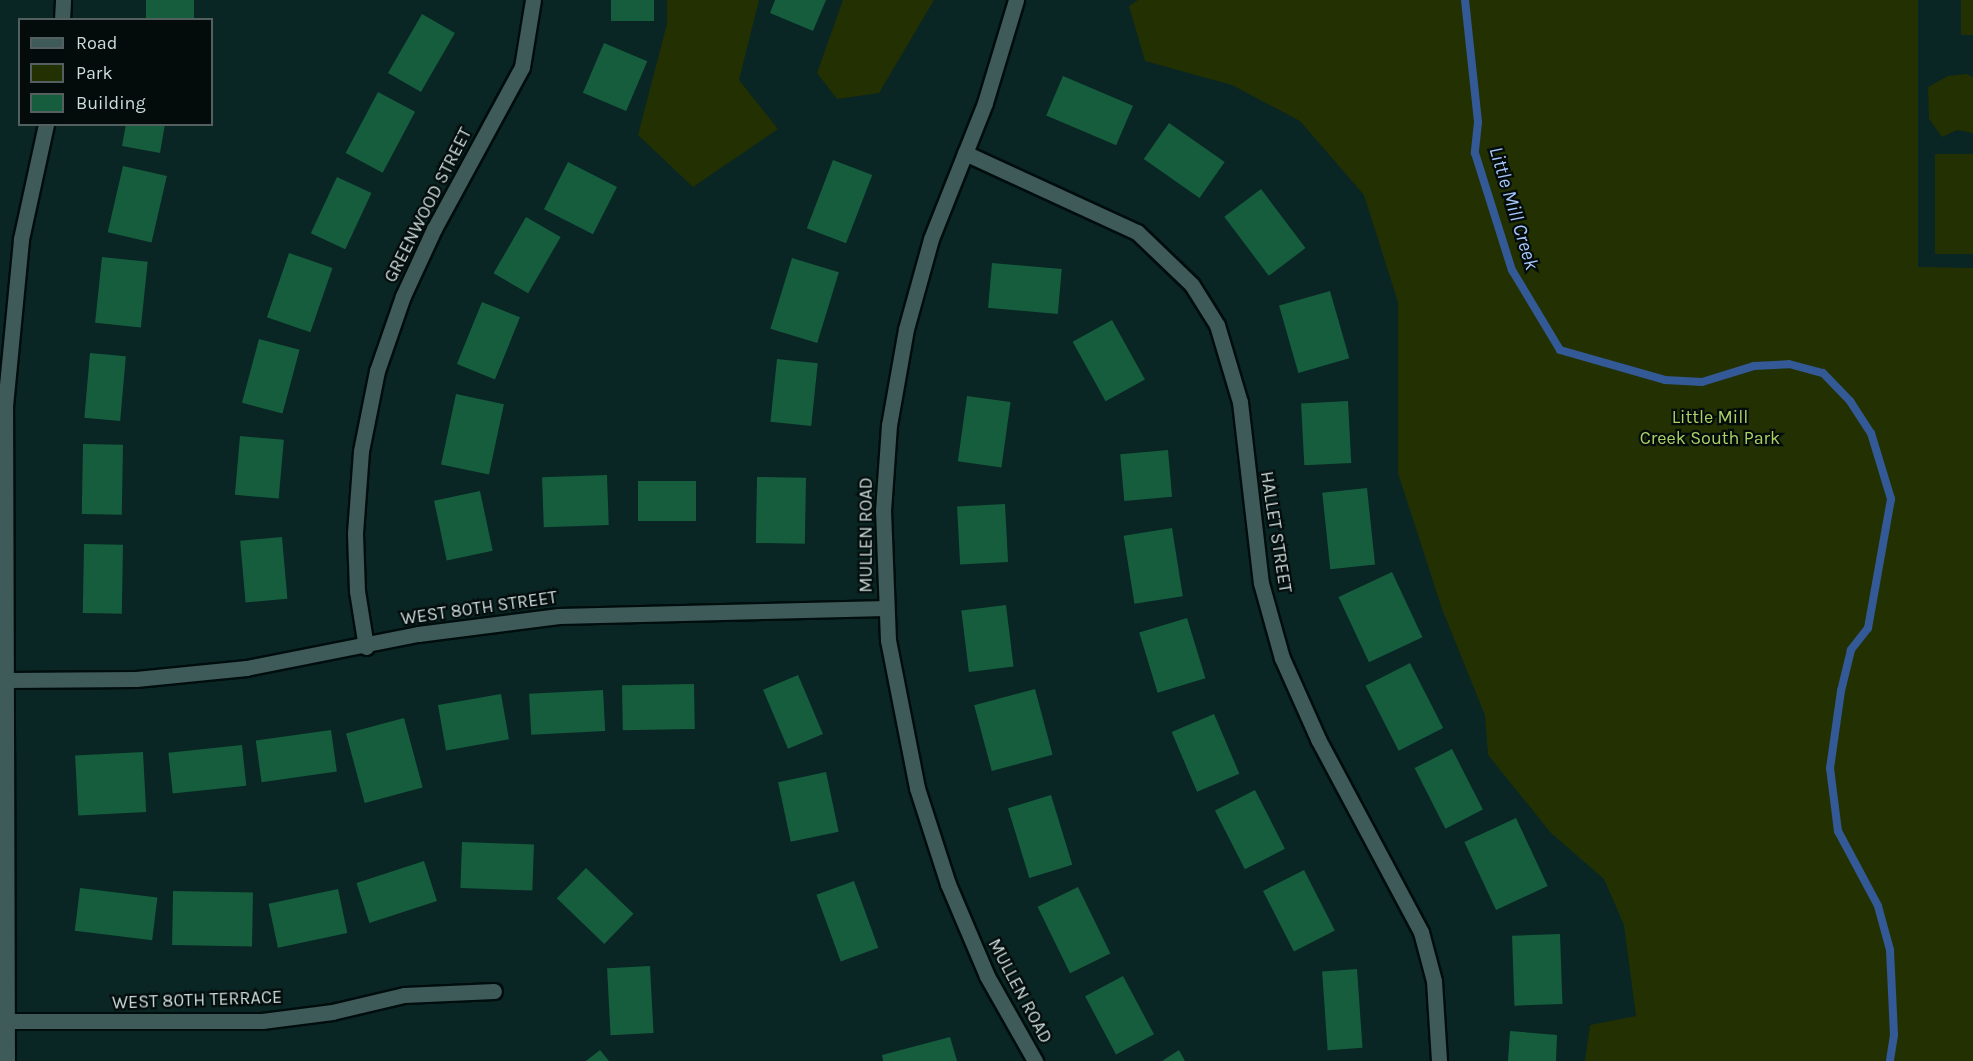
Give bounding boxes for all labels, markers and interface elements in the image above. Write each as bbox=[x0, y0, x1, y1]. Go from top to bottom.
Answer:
legend bbox=[18, 18, 213, 126]
text: Road bbox=[76, 32, 117, 54]
text: Park bbox=[76, 62, 113, 84]
text: Building bbox=[76, 92, 146, 114]
street label: GREENWOOD STREET bbox=[380, 124, 476, 286]
water label: Little Mill Creek bbox=[1484, 144, 1544, 272]
park label: Little Mill Creek South Park bbox=[1640, 407, 1780, 450]
street label: HALLET STREET bbox=[1256, 470, 1296, 594]
street label: MULLEN ROAD bbox=[855, 477, 877, 593]
street label: WEST 80TH STREET bbox=[399, 586, 559, 630]
street label: MULLEN ROAD bbox=[983, 935, 1057, 1047]
street label: WEST 80TH TERRACE bbox=[112, 986, 282, 1014]

